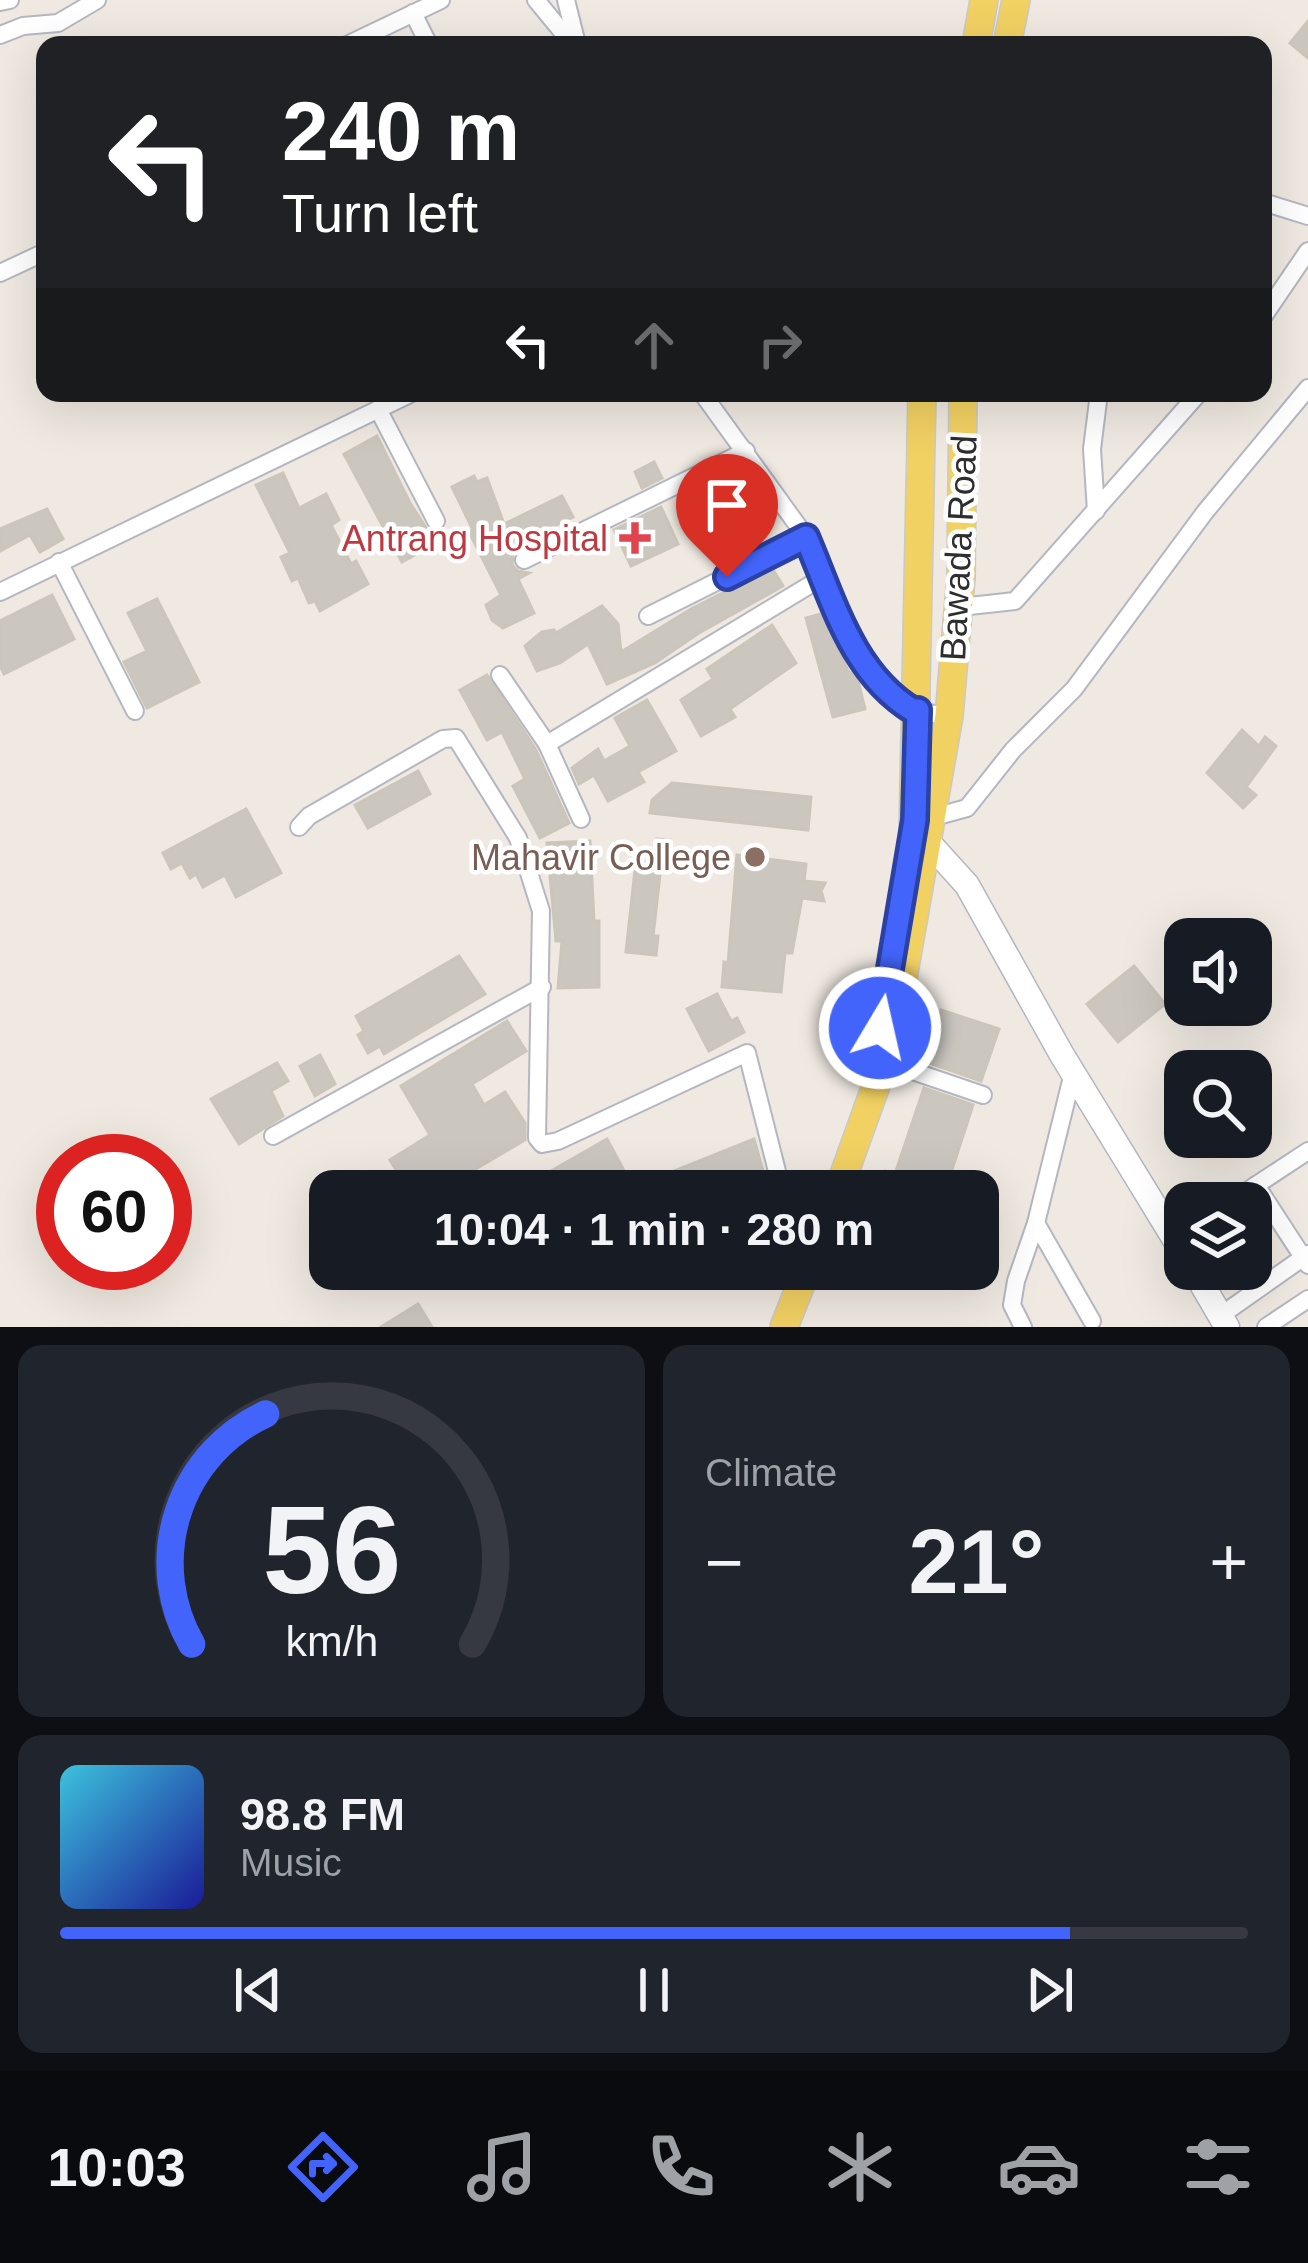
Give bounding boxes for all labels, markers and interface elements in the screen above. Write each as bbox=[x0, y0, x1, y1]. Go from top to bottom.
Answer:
icon: left bbox=[84, 84, 240, 240]
text: 240 m bbox=[282, 84, 520, 178]
text: Turn left bbox=[282, 183, 478, 243]
icon: left bbox=[495, 312, 561, 378]
icon: ahead bbox=[621, 312, 687, 378]
icon: right bbox=[747, 312, 813, 378]
street label: Bawada Road bbox=[932, 434, 985, 662]
pin bbox=[676, 454, 778, 577]
icon: arrive bbox=[694, 472, 760, 538]
place label: Antrang Hospital bbox=[342, 518, 608, 559]
marker: Antrang Hospital bbox=[619, 522, 651, 554]
place label: Mahavir College bbox=[471, 837, 731, 878]
marker: Mahavir College bbox=[742, 844, 768, 870]
map controls bbox=[1164, 918, 1272, 1290]
button: sound bbox=[1164, 918, 1272, 1026]
position arrow bbox=[817, 965, 943, 1091]
button: search bbox=[1164, 1050, 1272, 1158]
speed limit sign: 60 bbox=[36, 1134, 192, 1290]
button: layers bbox=[1164, 1182, 1272, 1290]
text: 10:04 · 1 min · 280 m bbox=[434, 1204, 874, 1255]
text: Climate bbox=[705, 1451, 837, 1494]
text: 56 bbox=[262, 1480, 401, 1619]
text: 21° bbox=[908, 1512, 1045, 1612]
text: − bbox=[705, 1525, 744, 1599]
text: + bbox=[1209, 1525, 1248, 1599]
text: km/h bbox=[285, 1617, 378, 1665]
text: 98.8 FM bbox=[240, 1789, 405, 1840]
text: Music bbox=[240, 1841, 342, 1884]
icon: previous bbox=[225, 1957, 291, 2023]
icon: pause bbox=[621, 1957, 687, 2023]
icon: next bbox=[1017, 1957, 1083, 2023]
icon: directions bbox=[281, 2125, 365, 2209]
icon: music bbox=[460, 2125, 544, 2209]
icon: phone bbox=[639, 2125, 723, 2209]
icon: climate bbox=[818, 2125, 902, 2209]
icon: car bbox=[997, 2125, 1081, 2209]
icon: filters bbox=[1176, 2125, 1260, 2209]
text: 10:03 bbox=[48, 2137, 186, 2197]

